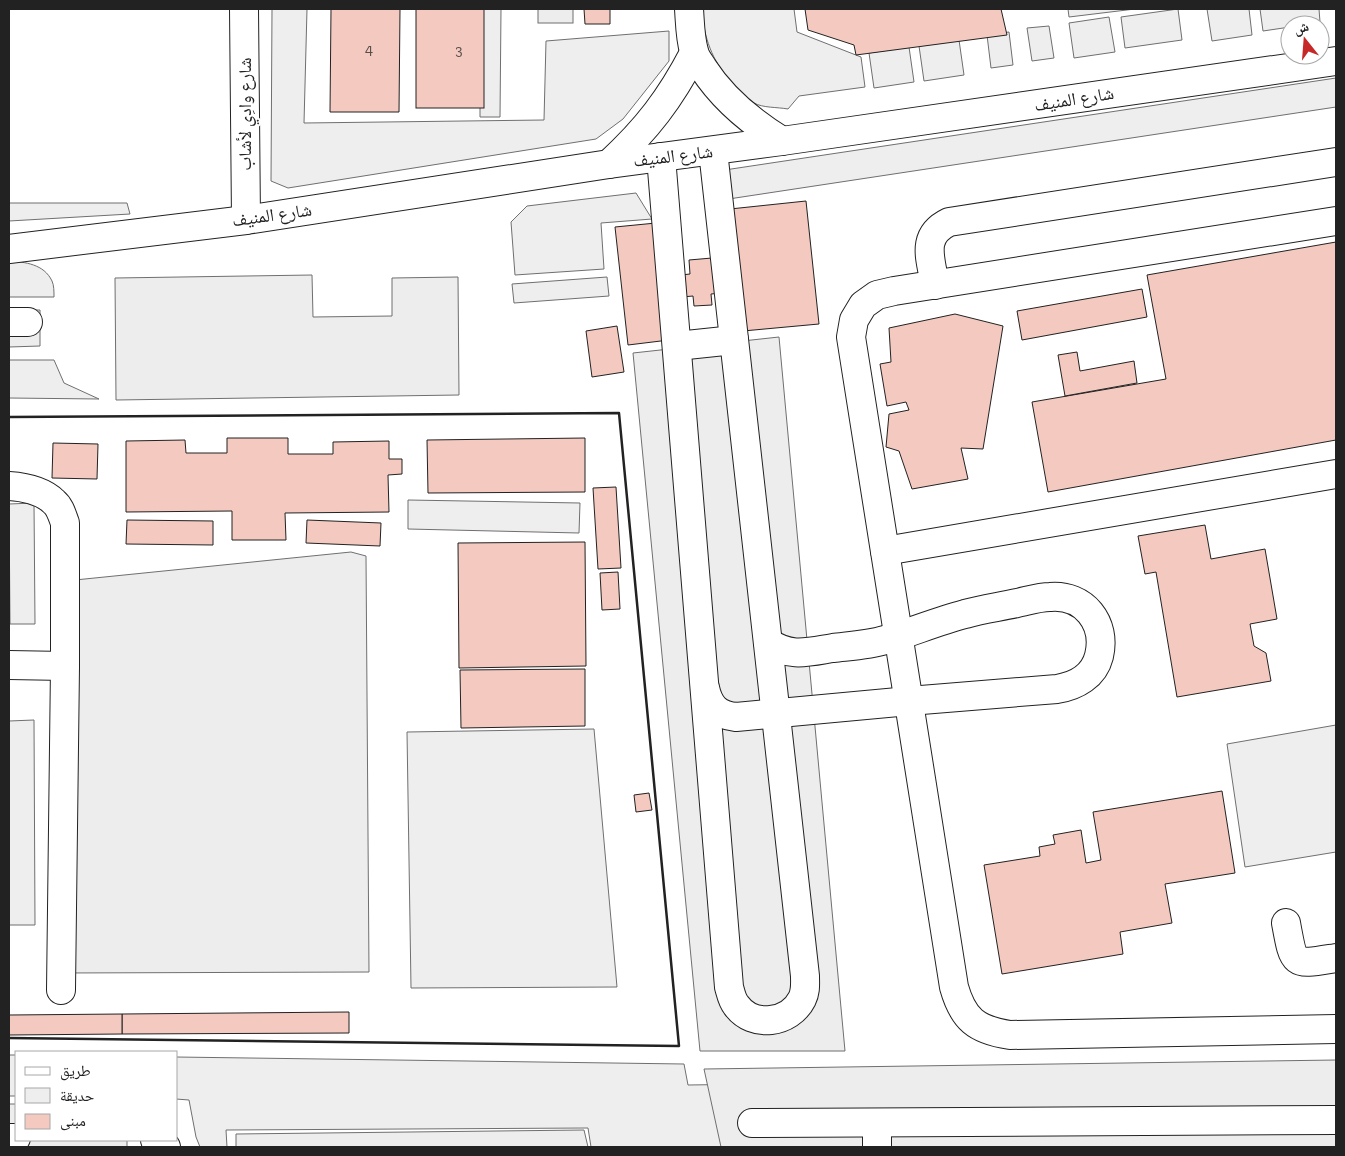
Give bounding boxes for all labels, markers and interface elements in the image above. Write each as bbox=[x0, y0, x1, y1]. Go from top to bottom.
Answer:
north arrow bbox=[1280, 15, 1330, 65]
text: ش bbox=[1292, 18, 1311, 38]
house number: 4 bbox=[365, 40, 373, 58]
house number: 3 bbox=[455, 41, 463, 59]
street label: شارع وادِي لأشاب bbox=[234, 57, 260, 171]
street label: شارع المنيف bbox=[1033, 82, 1115, 116]
street label: شارع المنيف bbox=[632, 140, 714, 172]
street label: شارع المنيف bbox=[231, 199, 313, 231]
legend bbox=[15, 1051, 178, 1141]
text: طريق bbox=[60, 1062, 91, 1081]
text: حديقة bbox=[60, 1087, 95, 1105]
text: مبنى bbox=[60, 1112, 86, 1131]

